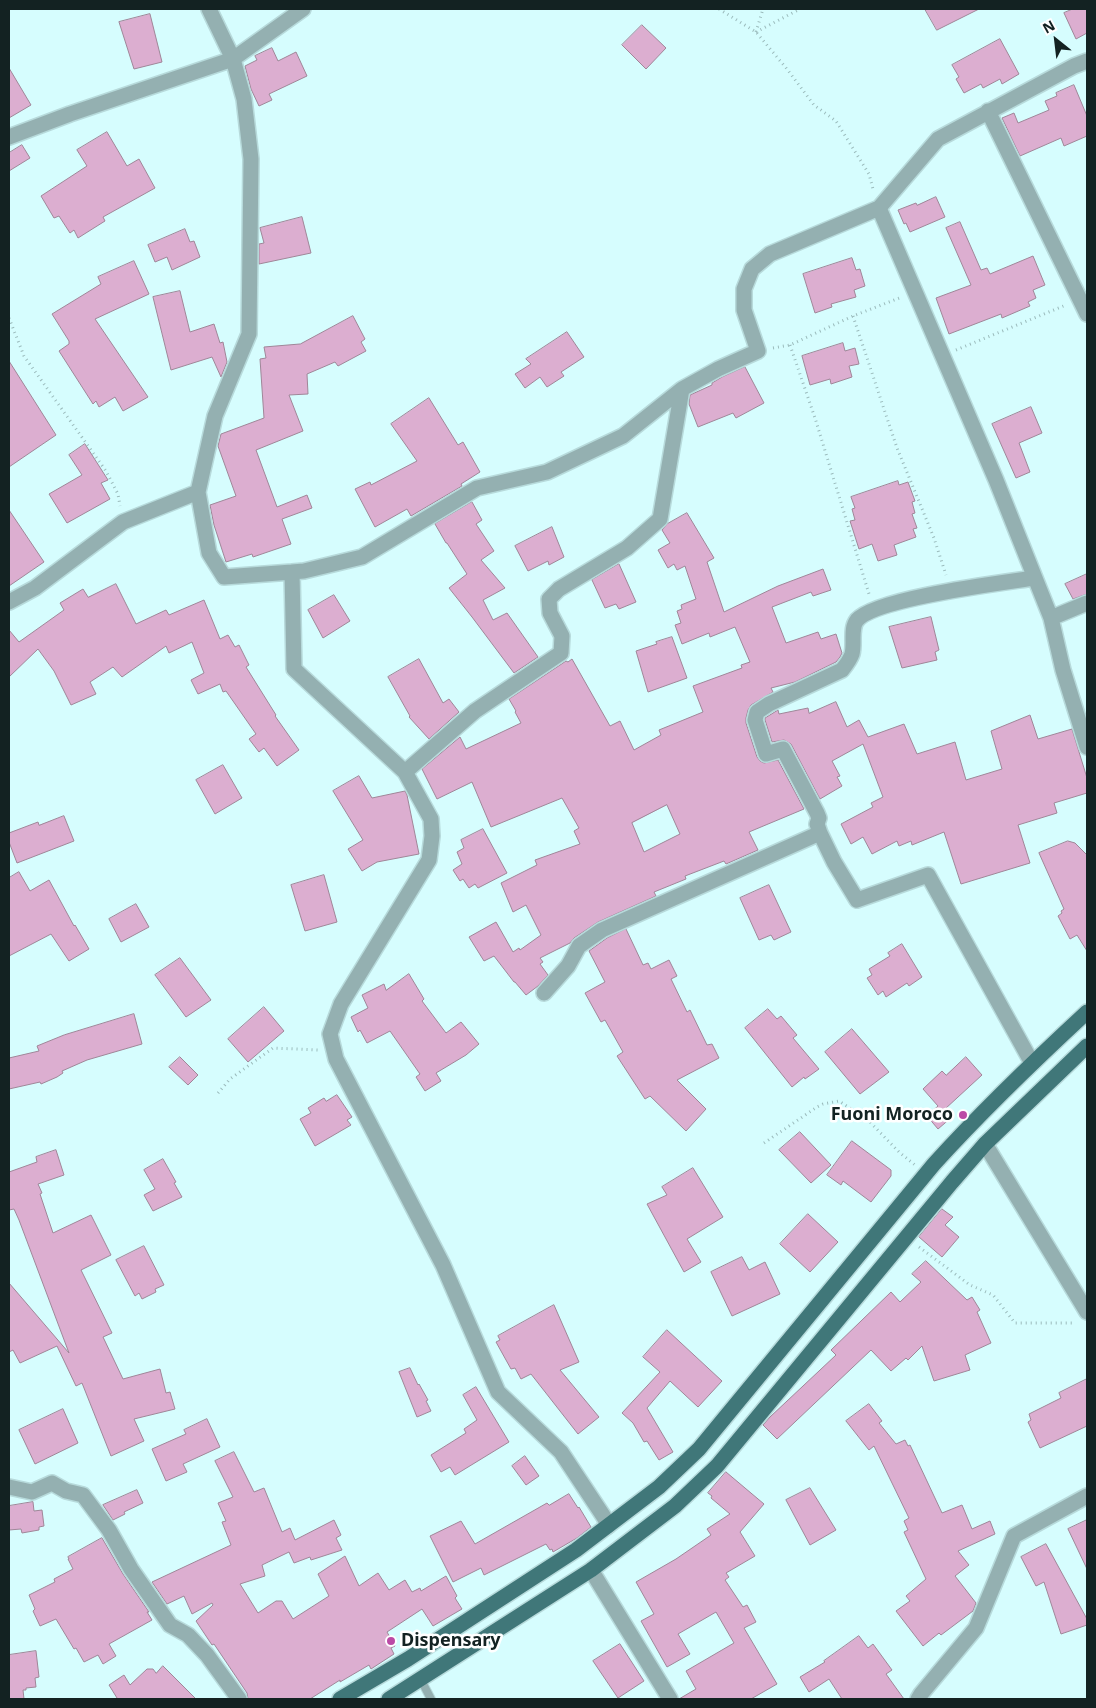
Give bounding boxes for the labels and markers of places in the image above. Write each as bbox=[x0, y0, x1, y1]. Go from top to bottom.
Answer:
place label: Fuoni Moroco bbox=[831, 1104, 953, 1126]
marker: Fuoni Moroco bbox=[957, 1109, 969, 1121]
place label: Dispensary bbox=[401, 1630, 501, 1652]
marker: Dispensary bbox=[385, 1635, 397, 1647]

